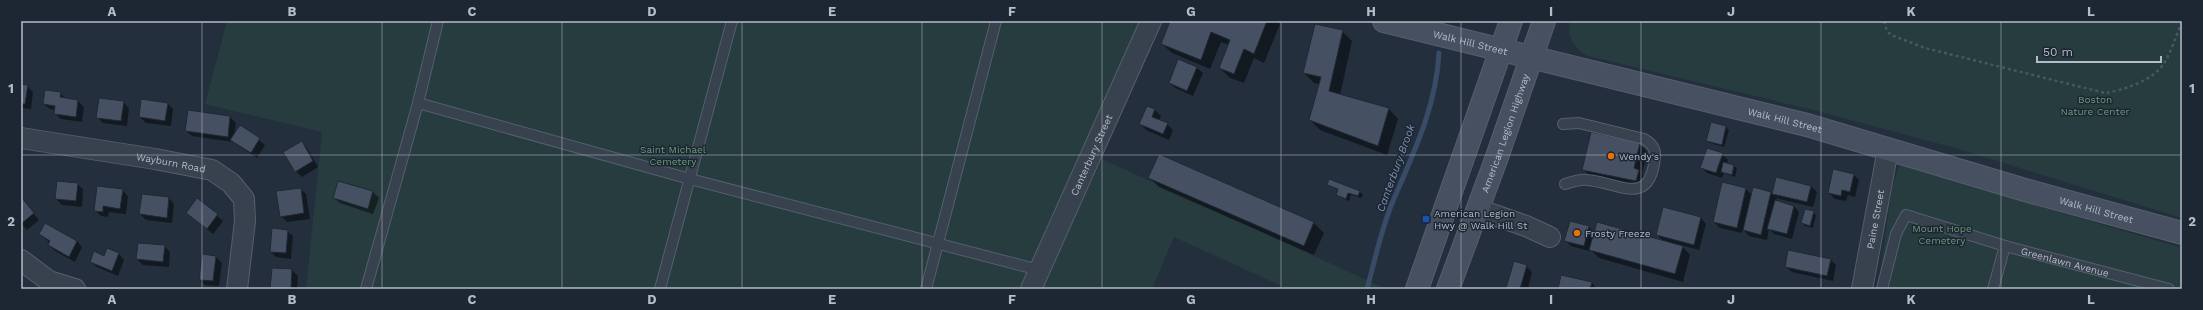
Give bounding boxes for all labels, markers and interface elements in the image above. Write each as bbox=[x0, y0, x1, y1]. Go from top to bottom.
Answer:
text: A bbox=[108, 4, 117, 19]
text: B bbox=[288, 4, 297, 19]
text: C bbox=[468, 4, 477, 19]
text: D bbox=[647, 4, 657, 19]
text: E bbox=[828, 4, 836, 19]
text: F bbox=[1008, 4, 1016, 19]
text: G bbox=[1186, 4, 1196, 19]
text: H bbox=[1366, 4, 1376, 19]
text: I bbox=[1549, 4, 1553, 19]
text: J bbox=[1727, 4, 1735, 19]
text: K bbox=[1906, 4, 1916, 19]
text: L bbox=[2087, 4, 2095, 19]
street label: Walk Hill Street bbox=[1432, 28, 1510, 57]
scale bar bbox=[2037, 38, 2161, 64]
text: 50 m bbox=[2043, 45, 2073, 59]
street label: American Legion Highway bbox=[1479, 71, 1531, 194]
text: 1 bbox=[8, 81, 14, 96]
text: 1 bbox=[2189, 81, 2195, 96]
park label: Boston Nature Center bbox=[2061, 94, 2130, 117]
street label: Walk Hill Street bbox=[1747, 105, 1824, 135]
street label: Canterbury Street bbox=[1068, 112, 1114, 197]
water label: Canterbury Brook bbox=[1374, 121, 1418, 214]
park label: Saint Michael Cemetery bbox=[640, 144, 706, 167]
street label: Wayburn Road bbox=[136, 151, 207, 174]
marker: Wendy's bbox=[1606, 151, 1616, 161]
place label: Wendy's bbox=[1619, 151, 1659, 162]
street label: Paine Street bbox=[1864, 188, 1886, 250]
street label: Walk Hill Street bbox=[2058, 194, 2135, 225]
place label: American Legion Hwy @ Walk Hill St bbox=[1434, 208, 1528, 231]
text: 2 bbox=[7, 214, 15, 229]
marker: American Legion Hwy @ Walk Hill St bbox=[1421, 214, 1431, 224]
text: 2 bbox=[2188, 214, 2196, 229]
park label: Mount Hope Cemetery bbox=[1912, 223, 1972, 246]
marker: Frosty Freeze bbox=[1572, 228, 1582, 238]
place label: Frosty Freeze bbox=[1585, 228, 1651, 239]
street label: Greenlawn Avenue bbox=[2020, 245, 2110, 279]
text: A bbox=[108, 292, 117, 307]
text: B bbox=[288, 292, 297, 307]
text: C bbox=[468, 292, 477, 307]
text: D bbox=[647, 292, 657, 307]
text: E bbox=[828, 292, 836, 307]
text: F bbox=[1008, 292, 1016, 307]
text: G bbox=[1186, 292, 1196, 307]
text: H bbox=[1366, 292, 1376, 307]
text: I bbox=[1549, 292, 1553, 307]
text: J bbox=[1727, 292, 1735, 307]
text: K bbox=[1906, 292, 1916, 307]
text: L bbox=[2087, 292, 2095, 307]

